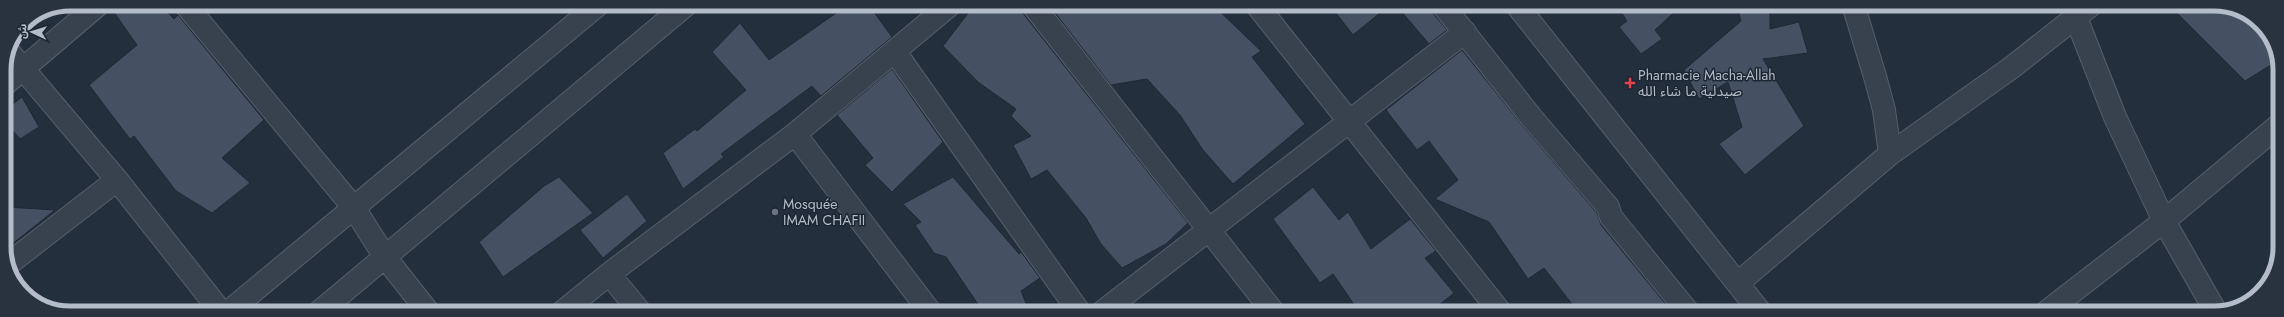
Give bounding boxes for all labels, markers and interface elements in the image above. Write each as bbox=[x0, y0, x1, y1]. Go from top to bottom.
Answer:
north arrow bbox=[12, 12, 52, 52]
text: ش bbox=[14, 23, 31, 39]
place label: Pharmacie Macha-Allah صيدلية ما شاء الله bbox=[1638, 65, 1776, 101]
marker: Pharmacie Macha-Allah صيدلية ما شاء الله bbox=[1625, 78, 1635, 88]
place label: Mosquée IMAM CHAFII bbox=[783, 194, 865, 230]
marker: Mosquée IMAM CHAFII bbox=[770, 207, 780, 217]

